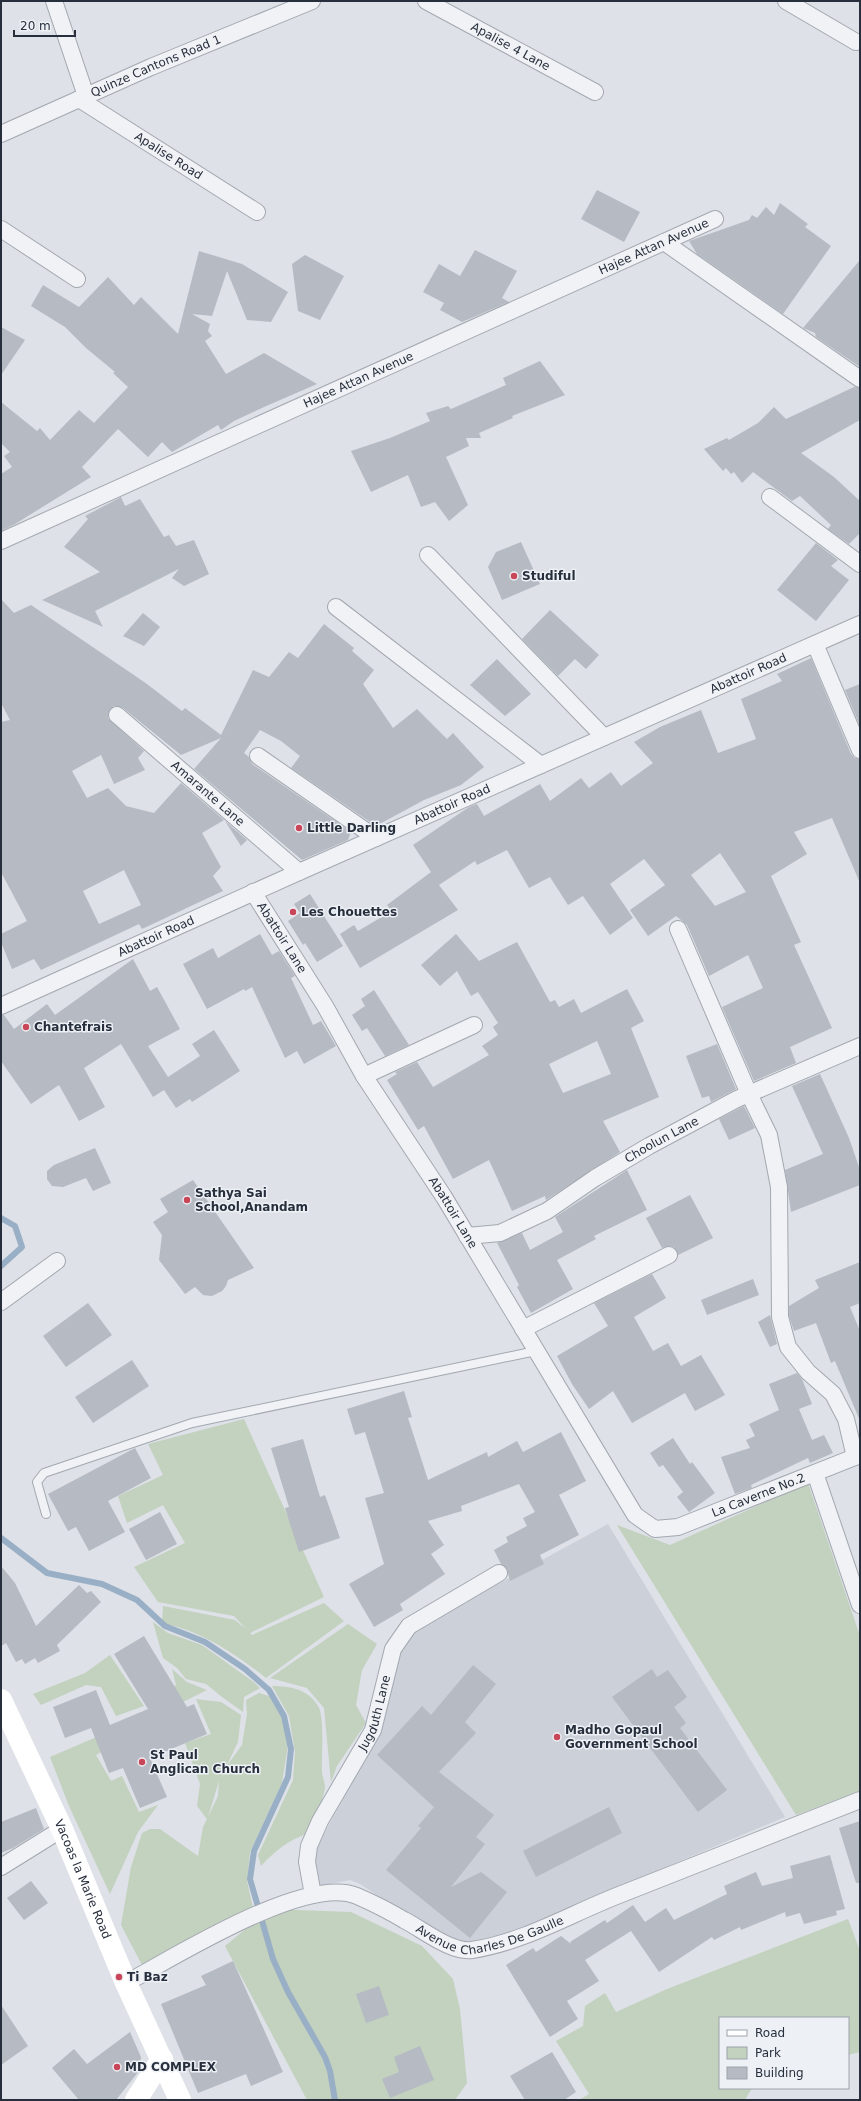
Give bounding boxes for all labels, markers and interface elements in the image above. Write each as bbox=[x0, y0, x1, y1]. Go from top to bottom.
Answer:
scale bar bbox=[14, 12, 75, 38]
text: 20 m bbox=[20, 19, 51, 33]
street label: Apalise 4 Lane bbox=[469, 20, 553, 74]
street label: Quinze Cantons Road 1 bbox=[88, 32, 223, 100]
street label: Apalise Road bbox=[132, 129, 205, 182]
street label: Hajee Attan Avenue bbox=[596, 216, 711, 278]
street label: Hajee Attan Avenue bbox=[301, 349, 416, 411]
place label: Studiful bbox=[522, 569, 576, 583]
marker: Studiful bbox=[509, 571, 519, 581]
street label: Abattoir Road bbox=[708, 650, 789, 696]
street label: Amarante Lane bbox=[168, 758, 247, 829]
street label: Abattoir Road bbox=[412, 781, 492, 827]
place label: Little Darling bbox=[307, 821, 396, 835]
marker: Little Darling bbox=[294, 823, 304, 833]
street label: Abattoir Lane bbox=[254, 900, 309, 976]
place label: Les Chouettes bbox=[301, 905, 397, 919]
marker: Les Chouettes bbox=[288, 907, 298, 917]
street label: Abattoir Road bbox=[116, 913, 196, 960]
place label: Chantefrais bbox=[34, 1020, 112, 1034]
marker: Chantefrais bbox=[21, 1022, 31, 1032]
street label: Choolun Lane bbox=[622, 1114, 701, 1166]
street label: Abattoir Lane bbox=[426, 1174, 480, 1251]
place label: Sathya Sai School,Anandam bbox=[195, 1186, 308, 1214]
marker: Sathya Sai School,Anandam bbox=[182, 1195, 192, 1205]
street label: La Caverne No.2 bbox=[710, 1470, 807, 1520]
street label: Jugduth Lane bbox=[355, 1674, 393, 1754]
place label: Madho Gopaul Government School bbox=[565, 1723, 698, 1751]
marker: Madho Gopaul Government School bbox=[552, 1732, 562, 1742]
place label: St Paul Anglican Church bbox=[150, 1748, 260, 1776]
marker: St Paul Anglican Church bbox=[137, 1757, 147, 1767]
street label: Vacoas la Marie Road bbox=[52, 1817, 114, 1941]
street label: Avenue Charles De Gaulle bbox=[412, 1910, 568, 1932]
text: Avenue Charles De Gaulle bbox=[413, 1913, 566, 1957]
place label: Ti Baz bbox=[127, 1970, 168, 1984]
marker: Ti Baz bbox=[114, 1972, 124, 1982]
legend bbox=[719, 2017, 849, 2089]
text: Road bbox=[755, 2026, 785, 2040]
text: Park bbox=[755, 2046, 781, 2060]
place label: MD COMPLEX bbox=[125, 2060, 217, 2074]
marker: MD COMPLEX bbox=[112, 2062, 122, 2072]
text: Building bbox=[755, 2066, 804, 2080]

